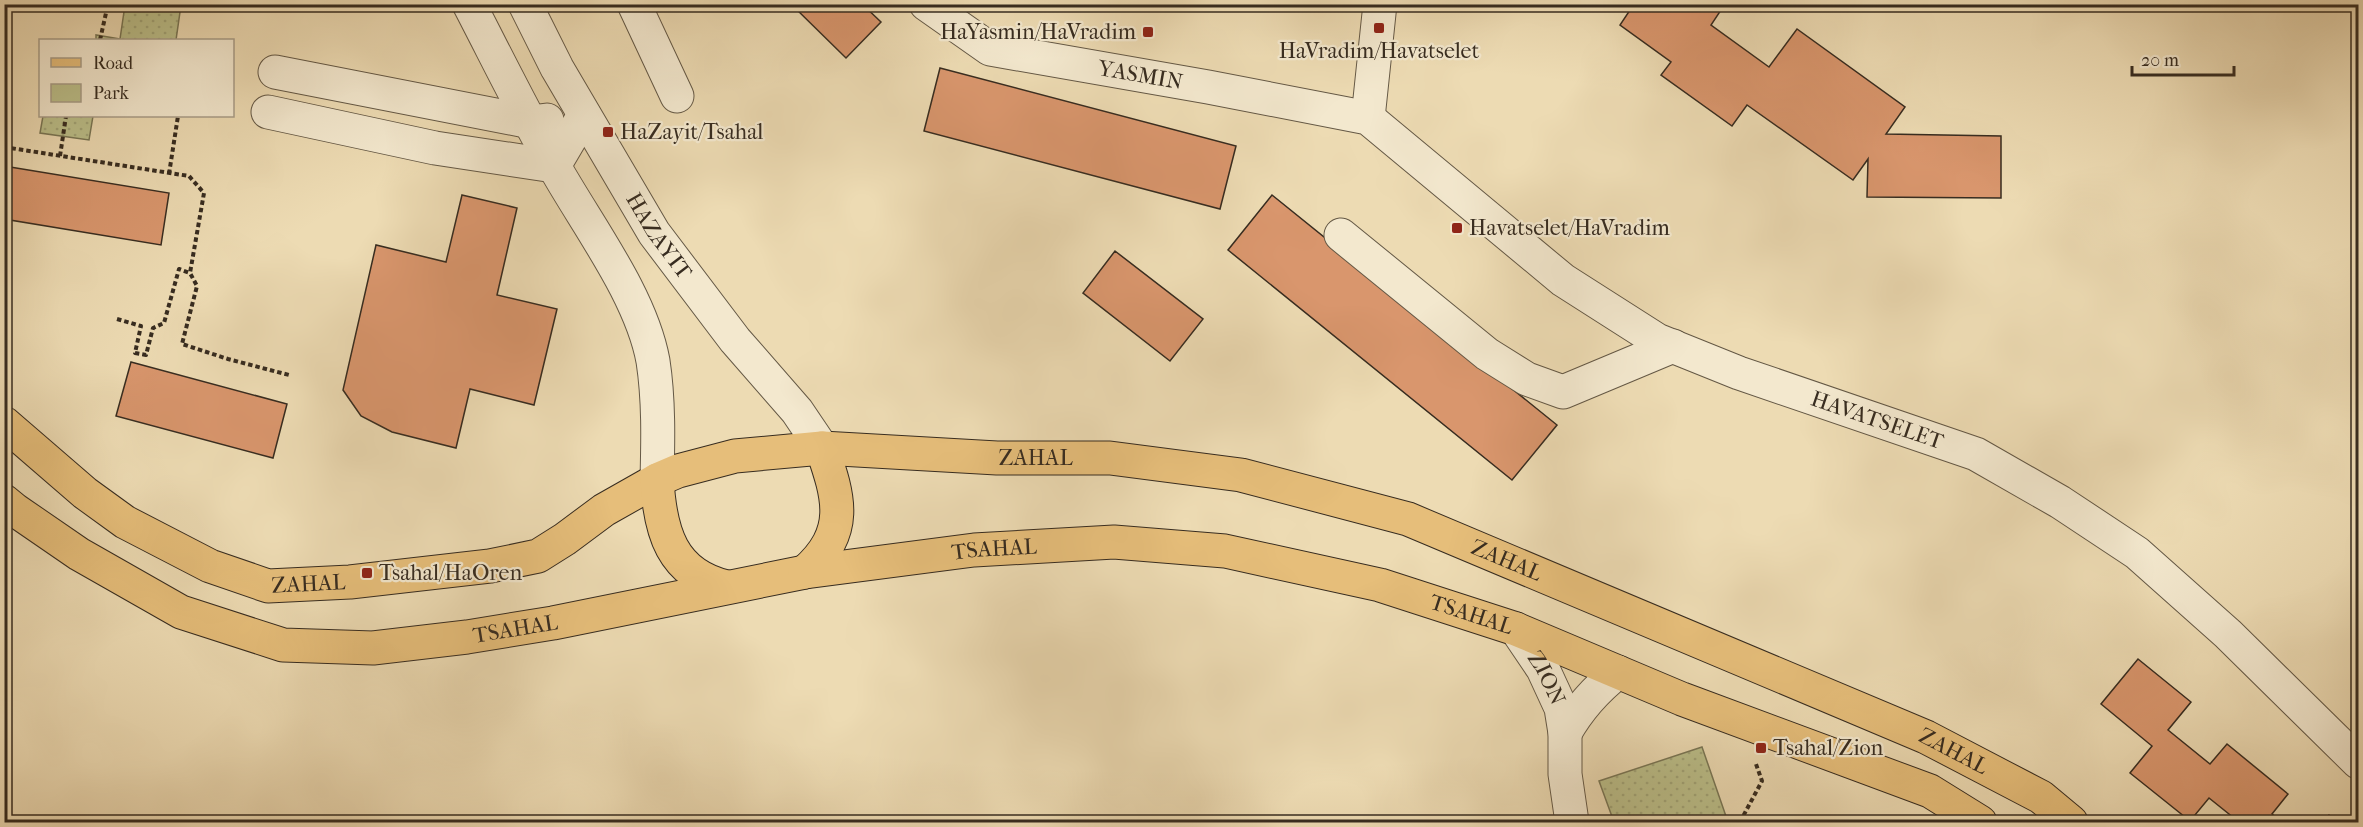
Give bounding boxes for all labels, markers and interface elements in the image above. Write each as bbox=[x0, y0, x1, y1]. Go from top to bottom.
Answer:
place label: HaYasmin/HaVradim bbox=[940, 19, 1137, 45]
marker: HaVradim/Havatselet bbox=[1372, 21, 1386, 35]
marker: HaYasmin/HaVradim bbox=[1141, 25, 1155, 39]
place label: HaVradim/Havatselet bbox=[1279, 38, 1479, 64]
legend bbox=[39, 39, 234, 117]
scale bar bbox=[2132, 39, 2234, 77]
text: 20 m bbox=[2141, 50, 2179, 71]
text: Road bbox=[93, 53, 133, 74]
street label: YASMIN bbox=[1095, 55, 1185, 95]
text: Park bbox=[93, 83, 130, 104]
place label: HaZayit/Tsahal bbox=[620, 119, 763, 145]
marker: HaZayit/Tsahal bbox=[601, 125, 615, 139]
street label: HAZAYIT bbox=[620, 188, 698, 285]
place label: Havatselet/HaVradim bbox=[1469, 215, 1670, 241]
marker: Havatselet/HaVradim bbox=[1450, 221, 1464, 235]
street label: HAVATSELET bbox=[1808, 386, 1948, 455]
street label: ZAHAL bbox=[999, 445, 1073, 471]
street label: TSAHAL bbox=[950, 533, 1038, 566]
street label: ZAHAL bbox=[1467, 534, 1546, 587]
place label: Tsahal/HaOren bbox=[379, 560, 522, 586]
marker: Tsahal/HaOren bbox=[360, 566, 374, 580]
street label: ZAHAL bbox=[271, 569, 347, 599]
street label: TSAHAL bbox=[1427, 589, 1517, 640]
street label: TSAHAL bbox=[471, 609, 560, 649]
street label: ZION bbox=[1522, 646, 1571, 709]
street label: ZAHAL bbox=[1914, 723, 1993, 780]
place label: Tsahal/Zion bbox=[1773, 735, 1884, 761]
marker: Tsahal/Zion bbox=[1754, 741, 1768, 755]

